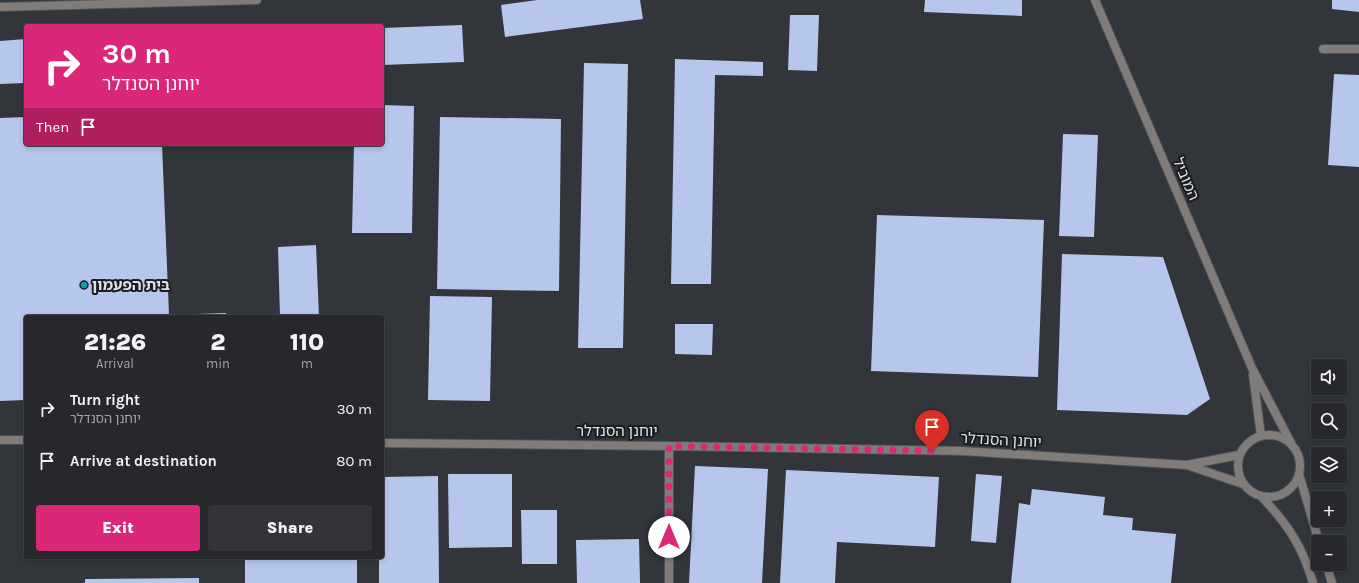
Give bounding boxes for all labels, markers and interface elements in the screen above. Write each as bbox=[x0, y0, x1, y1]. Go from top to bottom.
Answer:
text: 30 m bbox=[102, 37, 171, 70]
icon: right bbox=[36, 40, 88, 92]
text: יוחנן הסנדלר bbox=[102, 73, 200, 95]
icon: arrive bbox=[77, 116, 99, 138]
text: Then bbox=[36, 118, 69, 136]
street label: המוביל bbox=[1169, 155, 1203, 203]
place label: בית הפעמון bbox=[92, 276, 170, 294]
marker: בית הפעמון bbox=[79, 280, 89, 290]
text: 21:26 bbox=[84, 328, 146, 356]
text: 2 bbox=[210, 328, 226, 356]
text: 110 bbox=[290, 328, 324, 356]
text: Arrival bbox=[96, 356, 134, 371]
text: min bbox=[206, 356, 230, 371]
text: m bbox=[301, 356, 313, 371]
map controls bbox=[1311, 359, 1347, 571]
button: sound bbox=[1311, 359, 1347, 395]
text: Turn right bbox=[70, 391, 140, 409]
icon: right bbox=[36, 398, 58, 420]
text: 30 m bbox=[337, 400, 372, 418]
button: search bbox=[1311, 403, 1347, 439]
pin bbox=[915, 410, 949, 451]
text: יוחנן הסנדלר bbox=[70, 411, 141, 426]
icon: arrive bbox=[921, 416, 943, 438]
street label: יוחנן הסנדלר bbox=[576, 422, 658, 440]
street label: יוחנן הסנדלר bbox=[960, 429, 1042, 451]
button: layers bbox=[1311, 447, 1347, 483]
icon: arrive bbox=[36, 450, 58, 472]
text: Arrive at destination bbox=[70, 452, 217, 470]
text: 80 m bbox=[336, 452, 372, 470]
button: + bbox=[1311, 491, 1347, 527]
button: Exit bbox=[36, 505, 200, 551]
button: Share bbox=[208, 505, 372, 551]
position arrow bbox=[648, 516, 690, 558]
button: − bbox=[1311, 535, 1347, 571]

